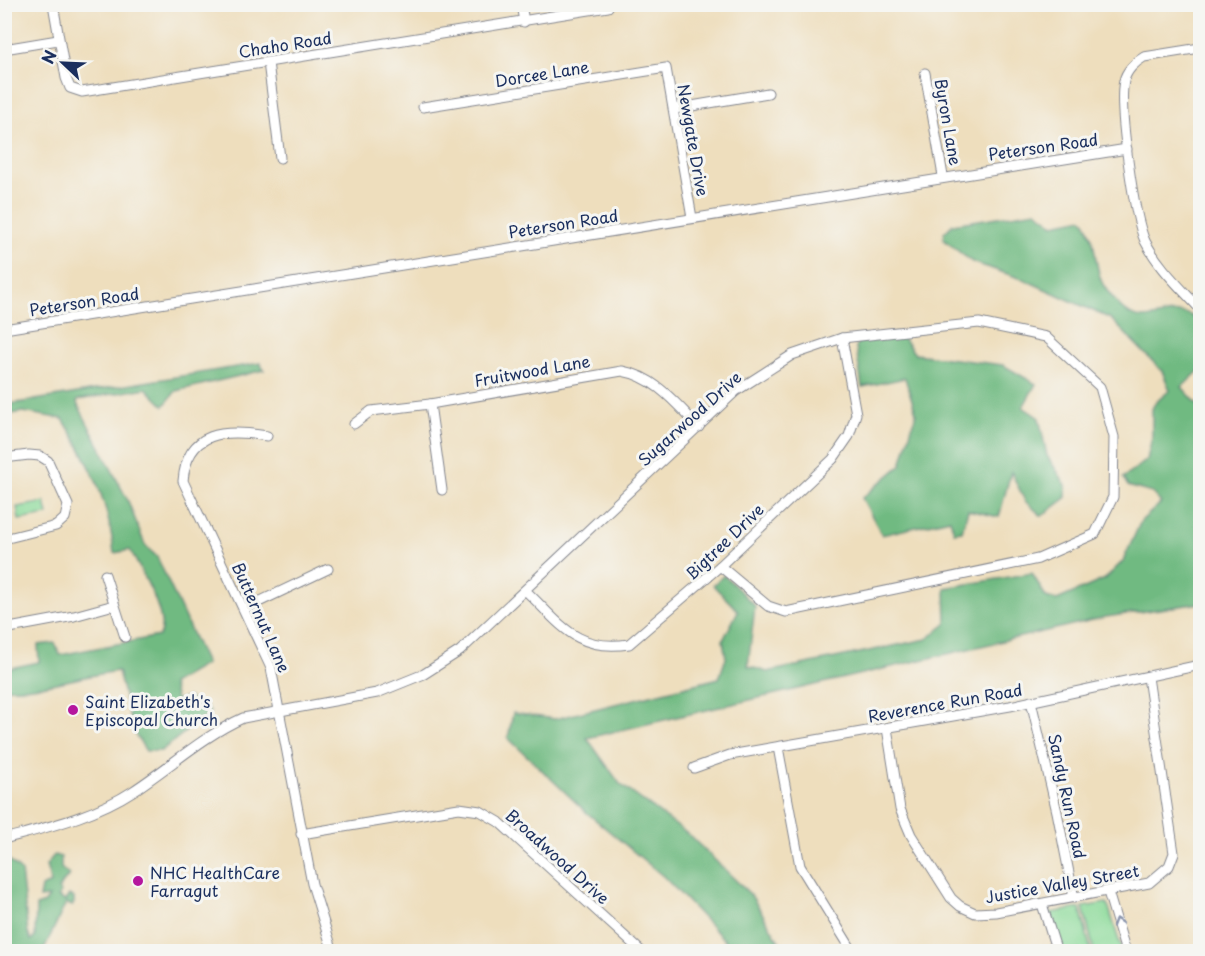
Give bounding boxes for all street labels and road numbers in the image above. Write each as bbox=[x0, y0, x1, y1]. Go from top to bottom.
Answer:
street label: Chaho Road bbox=[237, 25, 333, 63]
street label: Dorcee Lane bbox=[493, 54, 591, 92]
street label: Byron Lane bbox=[930, 77, 968, 167]
street label: Newgate Drive bbox=[672, 82, 716, 198]
street label: Peterson Road bbox=[986, 126, 1100, 166]
street label: Peterson Road bbox=[506, 202, 620, 244]
street label: Peterson Road bbox=[27, 280, 141, 322]
street label: Fruitwood Lane bbox=[472, 348, 592, 392]
street label: Sugarwood Drive bbox=[632, 365, 746, 471]
street label: Bigtree Drive bbox=[679, 497, 769, 585]
street label: Butternut Lane bbox=[227, 558, 297, 676]
street label: Reverence Run Road bbox=[866, 677, 1024, 727]
street label: Sandy Run Road bbox=[1043, 731, 1093, 861]
street label: Broadwood Drive bbox=[501, 803, 615, 909]
street label: Justice Valley Street bbox=[983, 858, 1141, 908]

